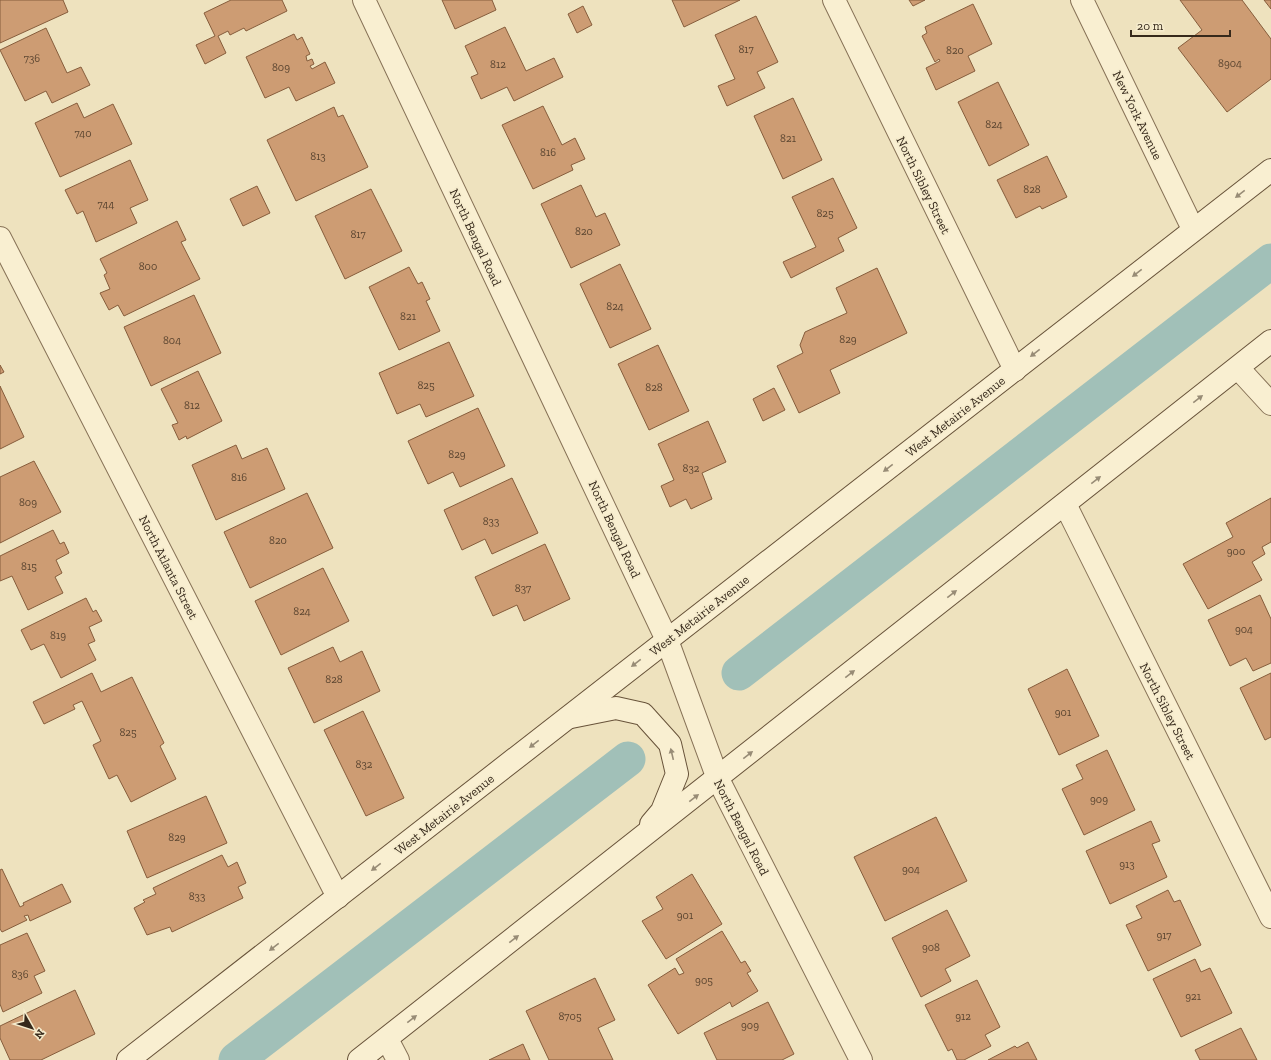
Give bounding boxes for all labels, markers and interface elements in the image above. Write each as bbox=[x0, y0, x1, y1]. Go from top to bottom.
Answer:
scale bar bbox=[1131, 12, 1230, 38]
text: 20 m bbox=[1137, 19, 1164, 33]
house number: 817 bbox=[738, 43, 754, 56]
house number: 820 bbox=[946, 44, 964, 57]
house number: 736 bbox=[24, 52, 40, 65]
house number: 8904 bbox=[1218, 57, 1242, 70]
house number: 812 bbox=[490, 58, 506, 71]
house number: 809 bbox=[272, 61, 290, 74]
street label: New York Avenue bbox=[1110, 68, 1166, 162]
house number: 824 bbox=[985, 118, 1003, 131]
house number: 740 bbox=[74, 127, 92, 140]
house number: 821 bbox=[780, 132, 797, 145]
street label: North Sibley Street bbox=[893, 134, 954, 237]
house number: 816 bbox=[540, 146, 556, 159]
house number: 813 bbox=[310, 150, 326, 163]
house number: 828 bbox=[1023, 183, 1041, 196]
street label: North Bengal Road bbox=[446, 186, 505, 288]
one-way arrow bbox=[1235, 189, 1246, 198]
house number: 744 bbox=[98, 198, 114, 211]
house number: 825 bbox=[816, 207, 834, 220]
house number: 820 bbox=[575, 225, 593, 238]
house number: 817 bbox=[350, 228, 366, 241]
house number: 800 bbox=[139, 260, 157, 273]
one-way arrow bbox=[1132, 269, 1143, 278]
house number: 824 bbox=[606, 300, 624, 313]
house number: 821 bbox=[400, 310, 417, 323]
house number: 829 bbox=[839, 333, 857, 346]
house number: 804 bbox=[163, 334, 181, 347]
one-way arrow bbox=[1030, 349, 1041, 358]
street label: West Metairie Avenue bbox=[903, 373, 1008, 460]
house number: 825 bbox=[417, 379, 435, 392]
house number: 828 bbox=[645, 381, 663, 394]
one-way arrow bbox=[1192, 395, 1203, 404]
house number: 812 bbox=[184, 399, 200, 412]
house number: 829 bbox=[448, 448, 466, 461]
house number: 832 bbox=[683, 462, 700, 475]
one-way arrow bbox=[883, 463, 894, 472]
house number: 816 bbox=[231, 471, 247, 484]
one-way arrow bbox=[1090, 476, 1101, 484]
street label: North Bengal Road bbox=[585, 478, 644, 580]
house number: 809 bbox=[19, 496, 37, 509]
street label: North Atlanta Street bbox=[136, 513, 201, 622]
house number: 833 bbox=[483, 515, 499, 528]
house number: 820 bbox=[269, 534, 287, 547]
house number: 900 bbox=[1227, 545, 1245, 558]
house number: 815 bbox=[21, 560, 37, 573]
street label: West Metairie Avenue bbox=[647, 572, 752, 659]
house number: 837 bbox=[515, 582, 531, 595]
one-way arrow bbox=[947, 589, 958, 598]
house number: 824 bbox=[293, 605, 311, 618]
house number: 904 bbox=[1235, 623, 1253, 636]
house number: 819 bbox=[50, 629, 66, 642]
one-way arrow bbox=[631, 659, 642, 668]
street label: North Sibley Street bbox=[1137, 660, 1199, 762]
one-way arrow bbox=[845, 670, 856, 679]
house number: 828 bbox=[325, 673, 343, 686]
house number: 901 bbox=[1055, 706, 1072, 719]
house number: 825 bbox=[119, 726, 137, 739]
one-way arrow bbox=[528, 739, 539, 748]
one-way arrow bbox=[669, 747, 675, 760]
one-way arrow bbox=[743, 750, 754, 759]
house number: 832 bbox=[356, 758, 373, 771]
street label: West Metairie Avenue bbox=[392, 771, 497, 858]
street label: North Bengal Road bbox=[711, 777, 772, 878]
one-way arrow bbox=[688, 793, 699, 802]
house number: 909 bbox=[1090, 793, 1108, 806]
house number: 829 bbox=[168, 831, 186, 844]
house number: 913 bbox=[1119, 858, 1135, 871]
one-way arrow bbox=[371, 862, 382, 871]
house number: 904 bbox=[902, 863, 920, 876]
house number: 833 bbox=[189, 890, 205, 903]
house number: 901 bbox=[677, 909, 694, 922]
house number: 917 bbox=[1156, 929, 1172, 942]
one-way arrow bbox=[509, 934, 520, 943]
house number: 908 bbox=[922, 941, 940, 954]
one-way arrow bbox=[268, 942, 279, 951]
house number: 836 bbox=[11, 968, 29, 981]
house number: 905 bbox=[695, 974, 713, 987]
house number: 921 bbox=[1185, 990, 1202, 1003]
north arrow bbox=[12, 1008, 52, 1048]
house number: 8705 bbox=[558, 1010, 582, 1023]
house number: 912 bbox=[955, 1010, 971, 1023]
one-way arrow bbox=[407, 1015, 418, 1023]
house number: 909 bbox=[741, 1019, 759, 1032]
text: N bbox=[31, 1027, 47, 1042]

